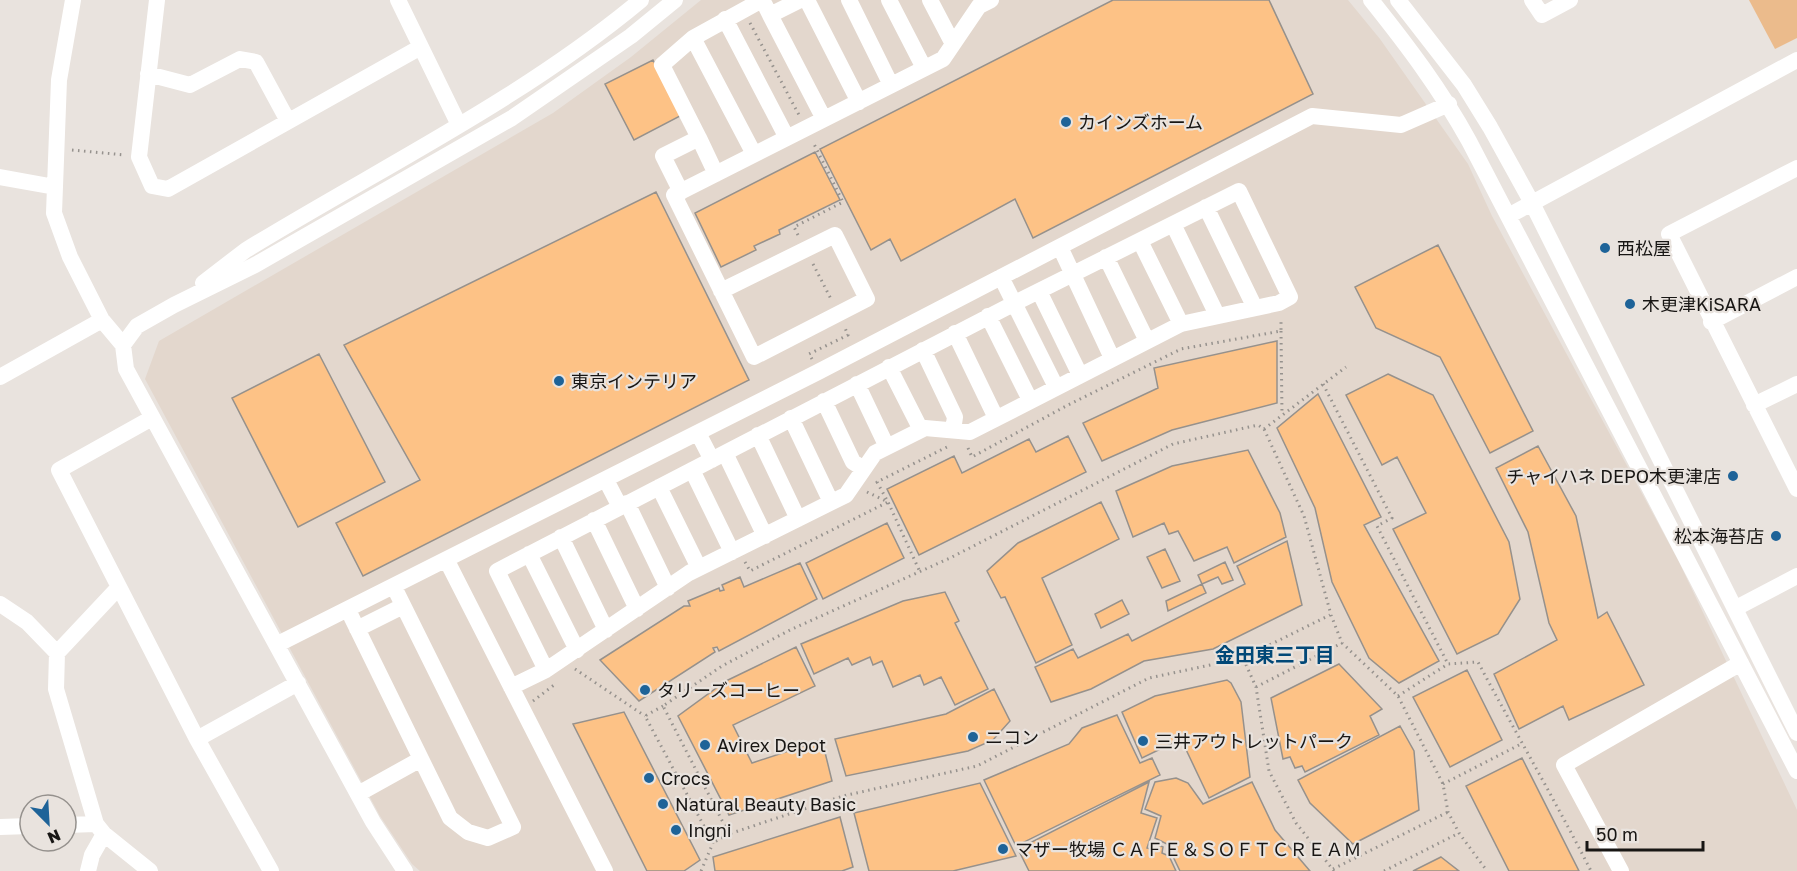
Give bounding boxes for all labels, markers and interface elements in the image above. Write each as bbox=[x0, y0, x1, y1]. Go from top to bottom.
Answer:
place label: カインズホーム bbox=[1078, 111, 1203, 133]
marker: カインズホーム bbox=[1059, 115, 1073, 129]
place label: 西松屋 bbox=[1617, 237, 1671, 259]
marker: 西松屋 bbox=[1598, 241, 1612, 255]
place label: 木更津KiSARA bbox=[1642, 293, 1761, 315]
marker: 木更津KiSARA bbox=[1623, 297, 1637, 311]
place label: 東京インテリア bbox=[571, 370, 697, 392]
marker: 東京インテリア bbox=[552, 374, 566, 388]
place label: チャイハネ DEPO木更津店 bbox=[1506, 465, 1721, 487]
marker: チャイハネ DEPO木更津店 bbox=[1726, 469, 1740, 483]
place label: 松本海苔店 bbox=[1674, 525, 1764, 547]
marker: 松本海苔店 bbox=[1769, 529, 1783, 543]
district label: 金田東三丁目 bbox=[1215, 642, 1335, 666]
place label: タリーズコーヒー bbox=[657, 679, 800, 701]
marker: タリーズコーヒー bbox=[638, 683, 652, 697]
place label: ニコン bbox=[985, 726, 1039, 748]
marker: ニコン bbox=[966, 730, 980, 744]
place label: 三井アウトレットパーク bbox=[1155, 730, 1353, 752]
place label: Avirex Depot bbox=[717, 734, 826, 756]
marker: 三井アウトレットパーク bbox=[1136, 734, 1150, 748]
marker: Avirex Depot bbox=[698, 738, 712, 752]
place label: Crocs bbox=[661, 767, 710, 789]
marker: Crocs bbox=[642, 771, 656, 785]
north arrow bbox=[18, 793, 78, 853]
place label: Natural Beauty Basic bbox=[675, 793, 856, 815]
marker: Natural Beauty Basic bbox=[656, 797, 670, 811]
scale bar bbox=[1587, 814, 1702, 852]
place label: Ingni bbox=[688, 819, 732, 841]
marker: Ingni bbox=[669, 823, 683, 837]
text: 50 m bbox=[1596, 823, 1638, 845]
text: N bbox=[44, 825, 64, 848]
place label: マザー牧場 ＣＡＦＥ＆ＳＯＦＴＣＲＥＡＭ bbox=[1015, 838, 1362, 860]
marker: マザー牧場 ＣＡＦＥ＆ＳＯＦＴＣＲＥＡＭ bbox=[996, 842, 1010, 856]

